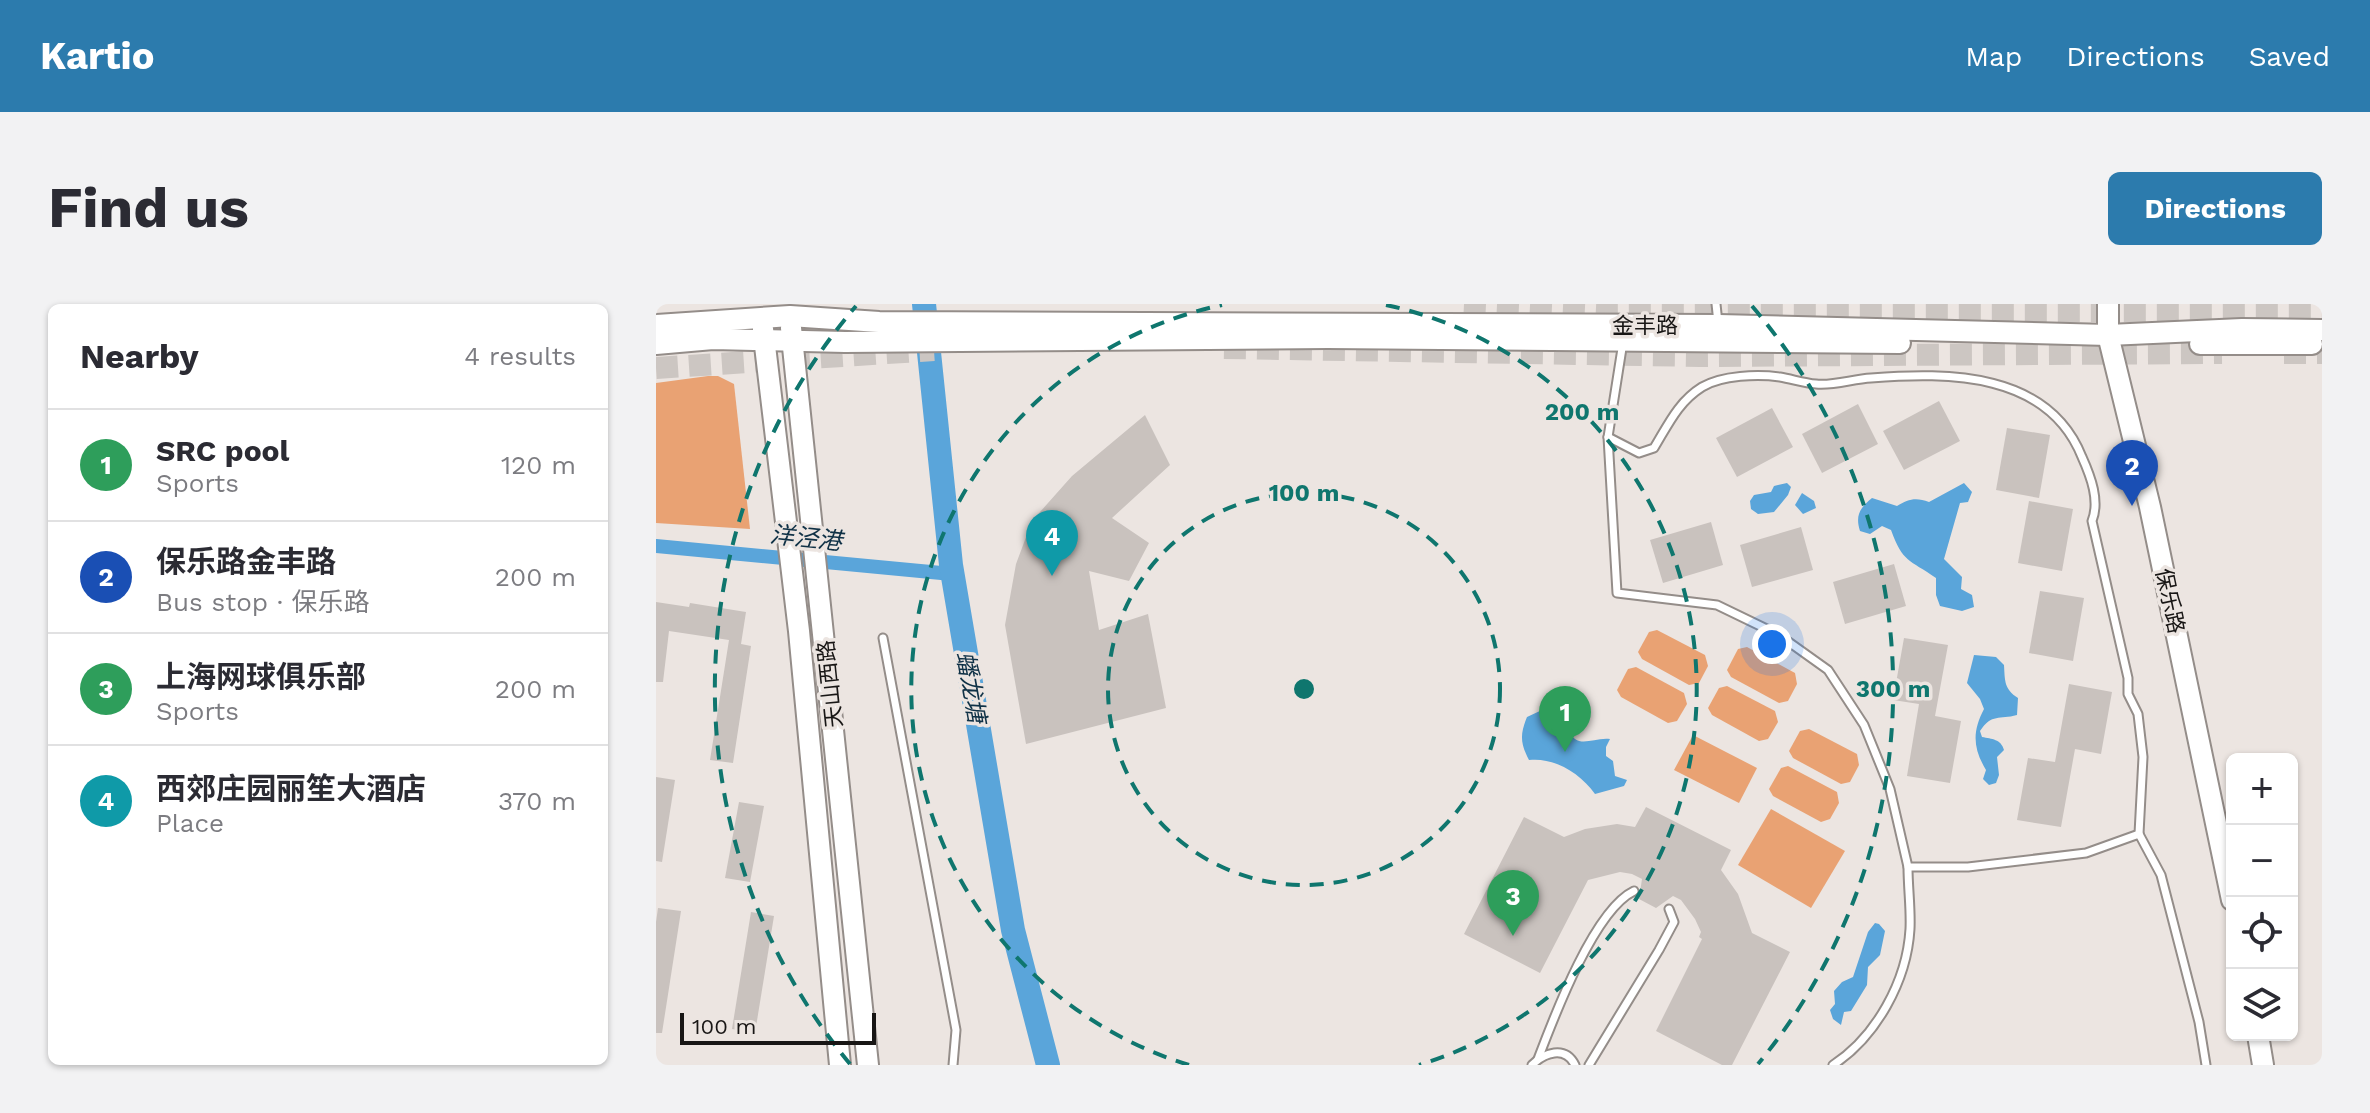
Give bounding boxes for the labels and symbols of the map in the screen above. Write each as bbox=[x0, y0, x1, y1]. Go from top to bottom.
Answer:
street label: 金丰路 bbox=[1612, 313, 1678, 338]
text: 200 m bbox=[1545, 398, 1619, 426]
pin: 2 bbox=[2106, 440, 2158, 506]
text: 100 m bbox=[1269, 479, 1339, 507]
pin: 4 bbox=[1026, 510, 1078, 576]
water label: 洋泾港 bbox=[769, 520, 846, 556]
street label: 保乐路 bbox=[2151, 566, 2189, 636]
your location bbox=[1752, 624, 1792, 664]
street label: 天山西路 bbox=[813, 639, 847, 729]
water label: 蟠龙塘 bbox=[951, 649, 992, 729]
centre of rings bbox=[1290, 675, 1318, 703]
text: 300 m bbox=[1856, 675, 1930, 703]
pin: 1 bbox=[1539, 686, 1591, 752]
pin: 3 bbox=[1487, 870, 1539, 936]
scale bar bbox=[680, 1009, 876, 1045]

